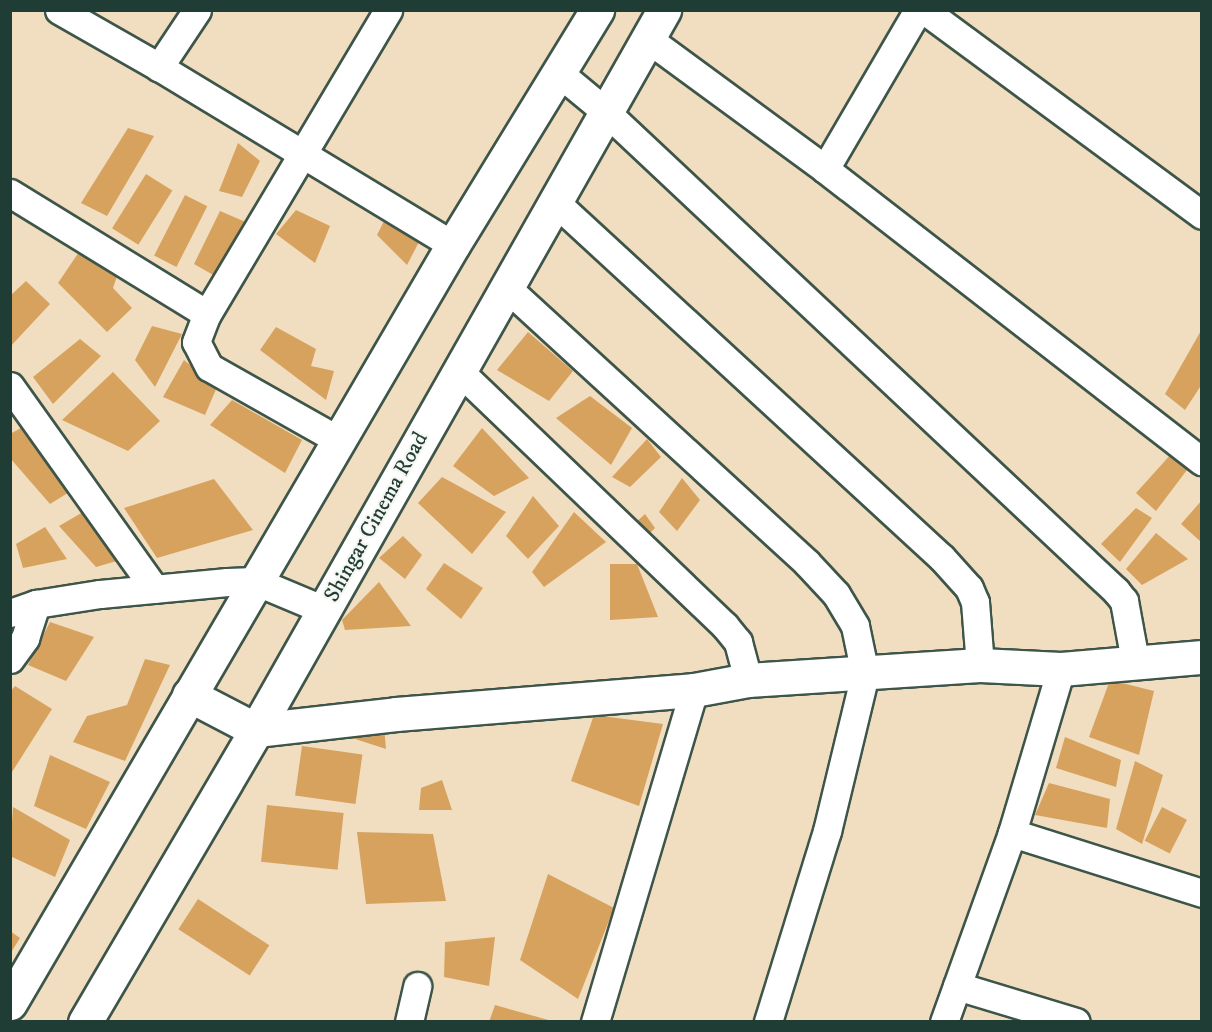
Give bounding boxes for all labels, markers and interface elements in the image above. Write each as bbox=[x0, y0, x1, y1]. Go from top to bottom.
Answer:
street label: Shingar Cinema Road bbox=[318, 427, 434, 607]

